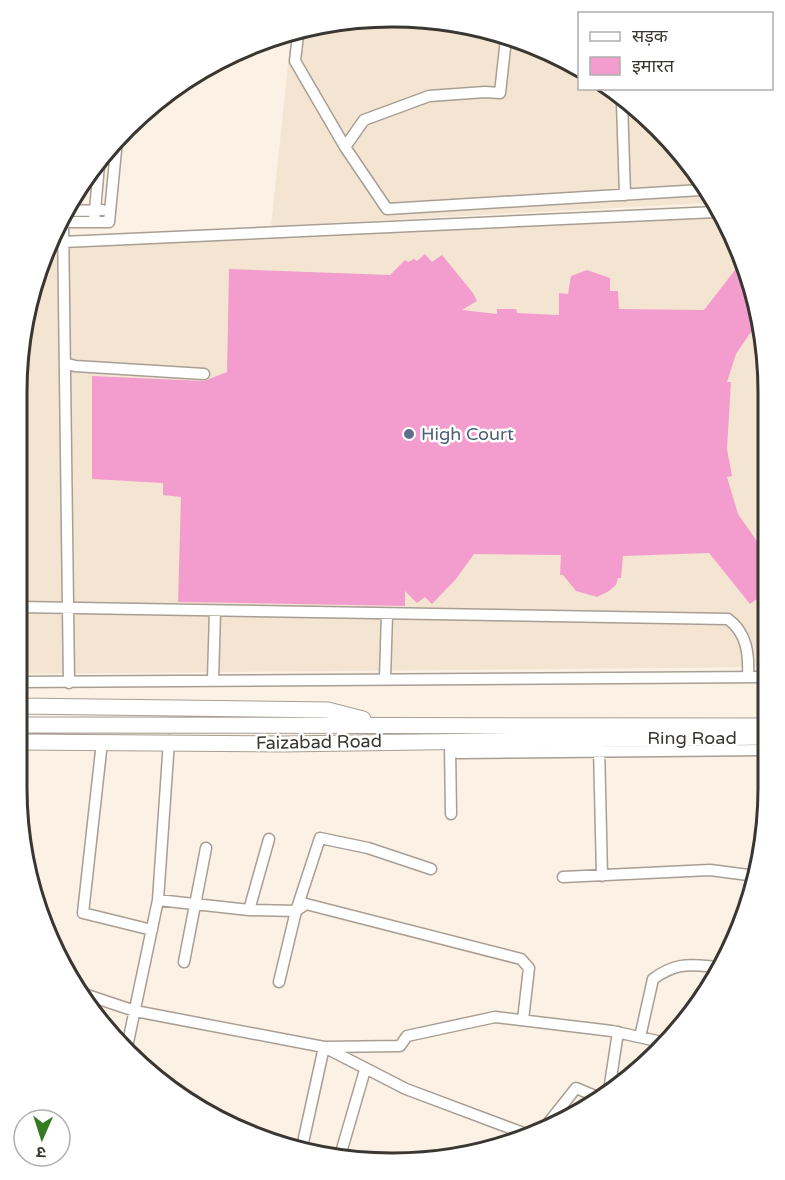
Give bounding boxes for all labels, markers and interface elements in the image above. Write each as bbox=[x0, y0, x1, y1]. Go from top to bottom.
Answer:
legend bbox=[578, 12, 773, 90]
text: सड़क bbox=[632, 25, 669, 47]
text: इमारत bbox=[632, 55, 675, 77]
place label: High Court bbox=[421, 423, 514, 445]
marker: High Court bbox=[402, 427, 416, 441]
street label: Ring Road bbox=[647, 727, 737, 749]
street label: Faizabad Road bbox=[256, 730, 382, 754]
north arrow bbox=[12, 1108, 72, 1168]
text: उ bbox=[35, 1142, 46, 1162]

